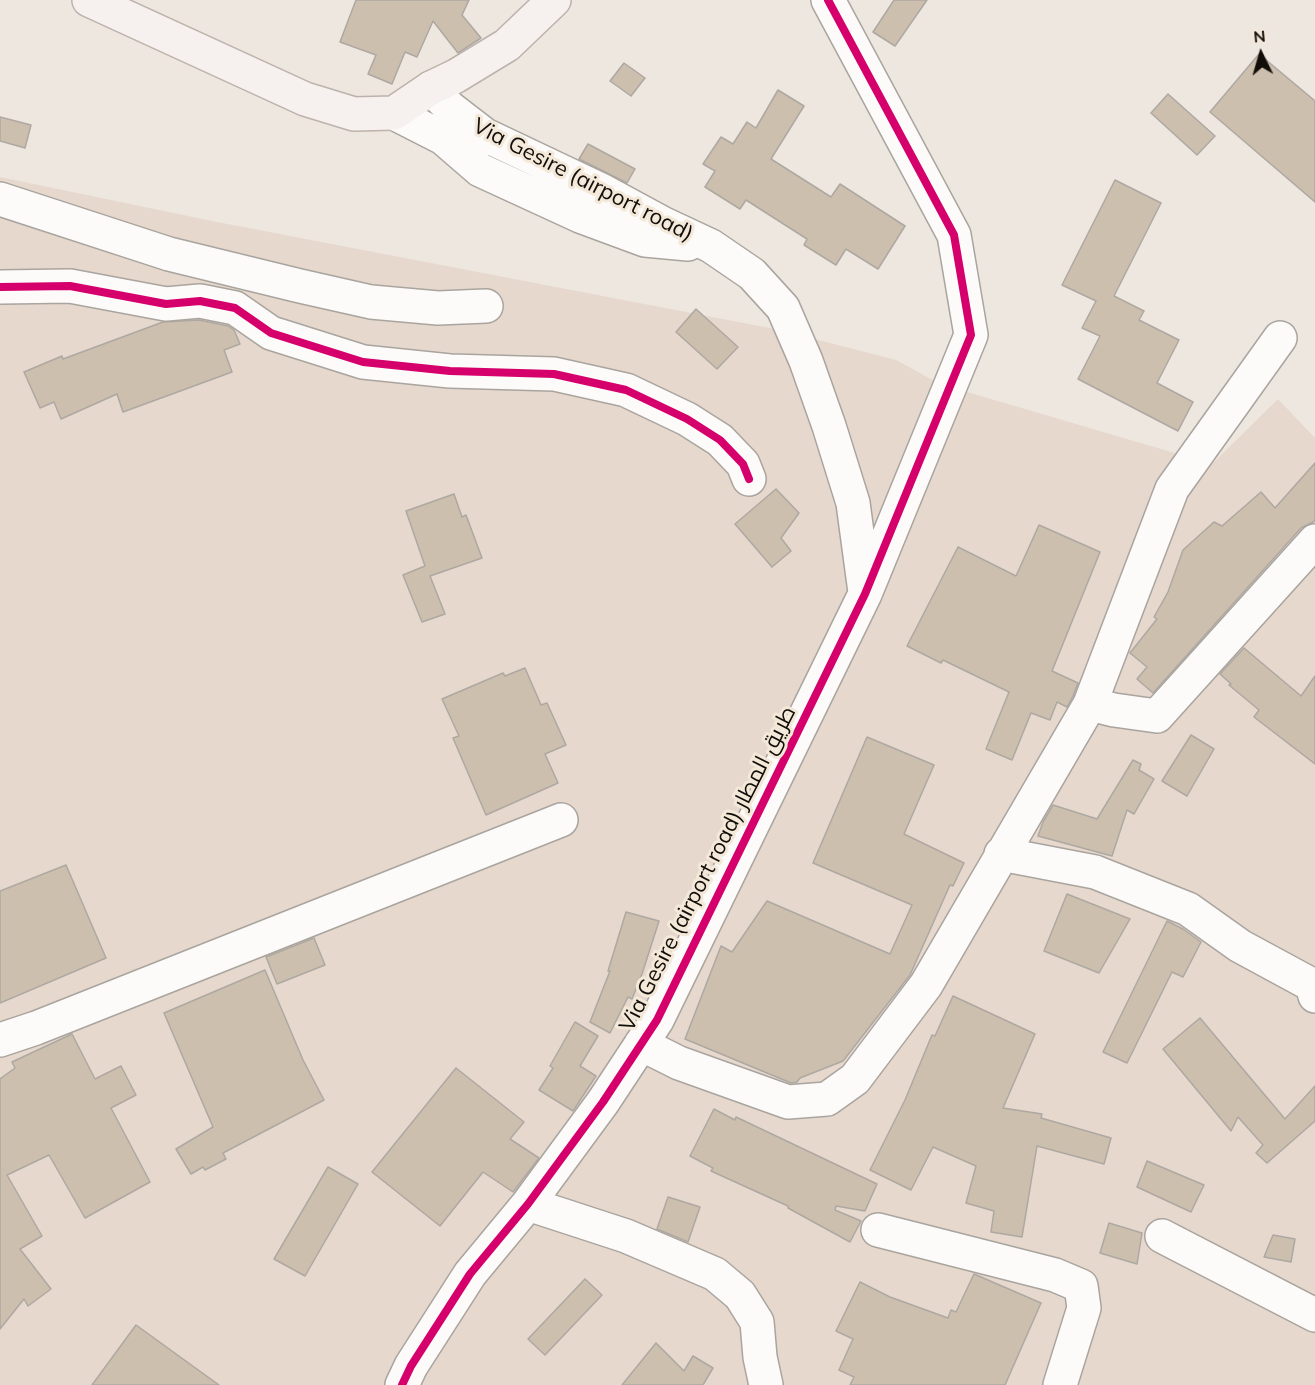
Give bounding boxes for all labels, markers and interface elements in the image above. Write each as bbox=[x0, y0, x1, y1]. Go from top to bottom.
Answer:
north arrow bbox=[1231, 24, 1291, 84]
text: N bbox=[1253, 26, 1266, 47]
street label: Via Gesire (airport road) bbox=[468, 113, 698, 247]
street label: Via Gesire (airport road) طريق المطار bbox=[614, 702, 802, 1036]

